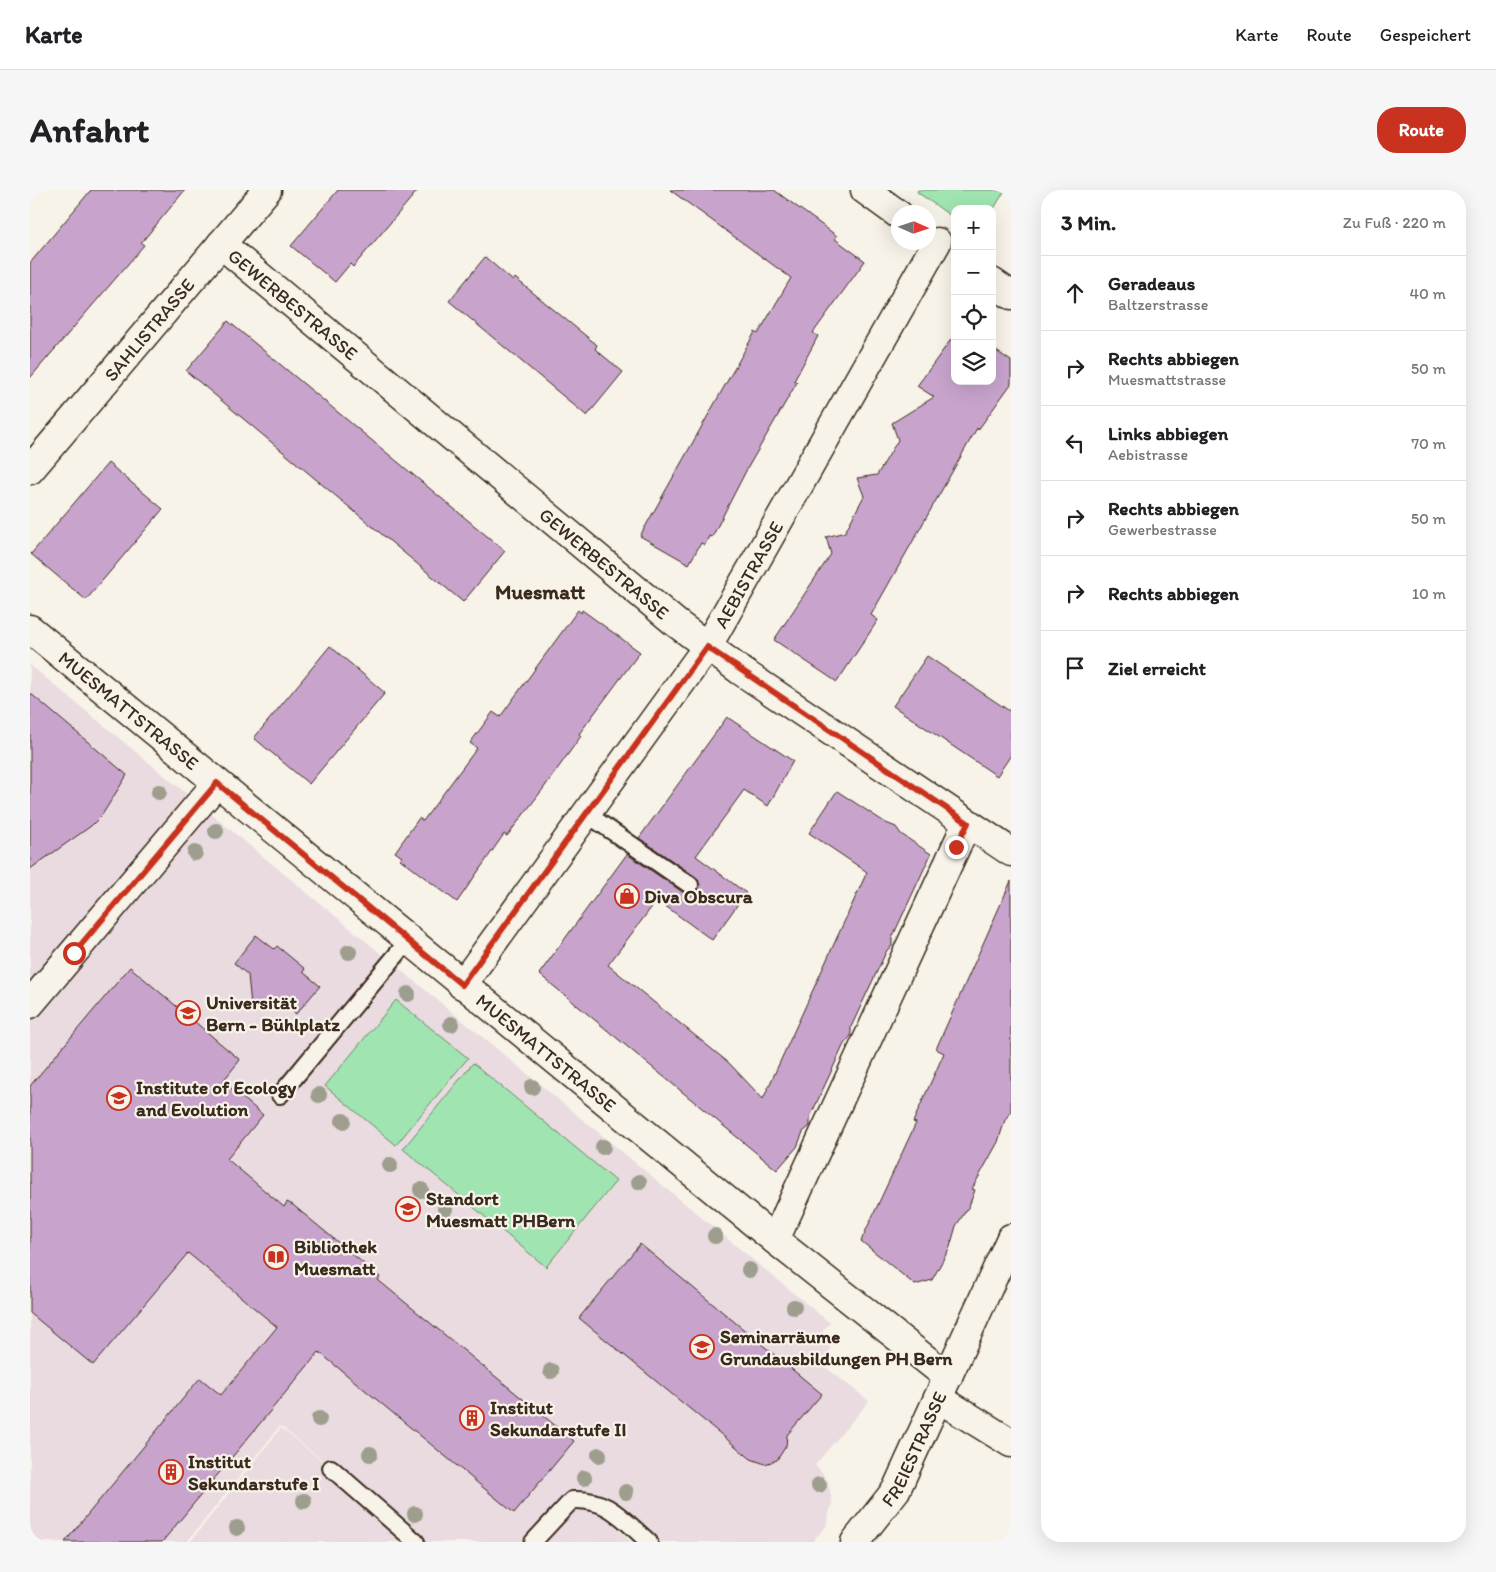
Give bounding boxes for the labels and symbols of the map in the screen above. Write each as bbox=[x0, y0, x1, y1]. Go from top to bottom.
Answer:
north arrow bbox=[891, 205, 936, 250]
street label: GEWERBESTRASSE bbox=[224, 243, 363, 365]
street label: SAHLISTRASSE bbox=[99, 273, 199, 386]
street label: GEWERBESTRASSE bbox=[535, 503, 674, 624]
street label: AEBISTRASSE bbox=[709, 517, 788, 632]
district label: Muesmatt bbox=[495, 579, 585, 604]
street label: MUESMATTSTRASSE bbox=[54, 646, 204, 775]
route end bbox=[945, 836, 968, 859]
shop icon: Diva Obscura bbox=[614, 883, 640, 909]
place label: Diva Obscura bbox=[644, 885, 754, 908]
route start bbox=[63, 942, 86, 965]
street label: MUESMATTSTRASSE bbox=[472, 988, 622, 1117]
place label: Universität Bern - Bühlplatz bbox=[206, 991, 340, 1036]
school or university icon: Universität Bern - Bühlplatz bbox=[175, 1000, 201, 1026]
place label: Institute of Ecology and Evolution bbox=[136, 1076, 296, 1121]
school or university icon: Institute of Ecology and Evolution bbox=[106, 1085, 132, 1111]
place label: Standort Muesmatt PHBern bbox=[426, 1187, 576, 1232]
school or university icon: Standort Muesmatt PHBern bbox=[395, 1196, 421, 1222]
place label: Bibliothek Muesmatt bbox=[294, 1235, 377, 1280]
library icon: Bibliothek Muesmatt bbox=[263, 1244, 289, 1270]
place label: Seminarräume Grundausbildungen PH Bern bbox=[720, 1325, 953, 1370]
school or university icon: Seminarräume Grundausbildungen PH Bern bbox=[689, 1334, 715, 1360]
street label: FREIESTRASSE bbox=[876, 1387, 951, 1511]
place label: Institut Sekundarstufe II bbox=[490, 1396, 626, 1441]
building icon: Institut Sekundarstufe II bbox=[459, 1405, 485, 1431]
place label: Institut Sekundarstufe I bbox=[188, 1450, 319, 1495]
building icon: Institut Sekundarstufe I bbox=[158, 1459, 184, 1485]

